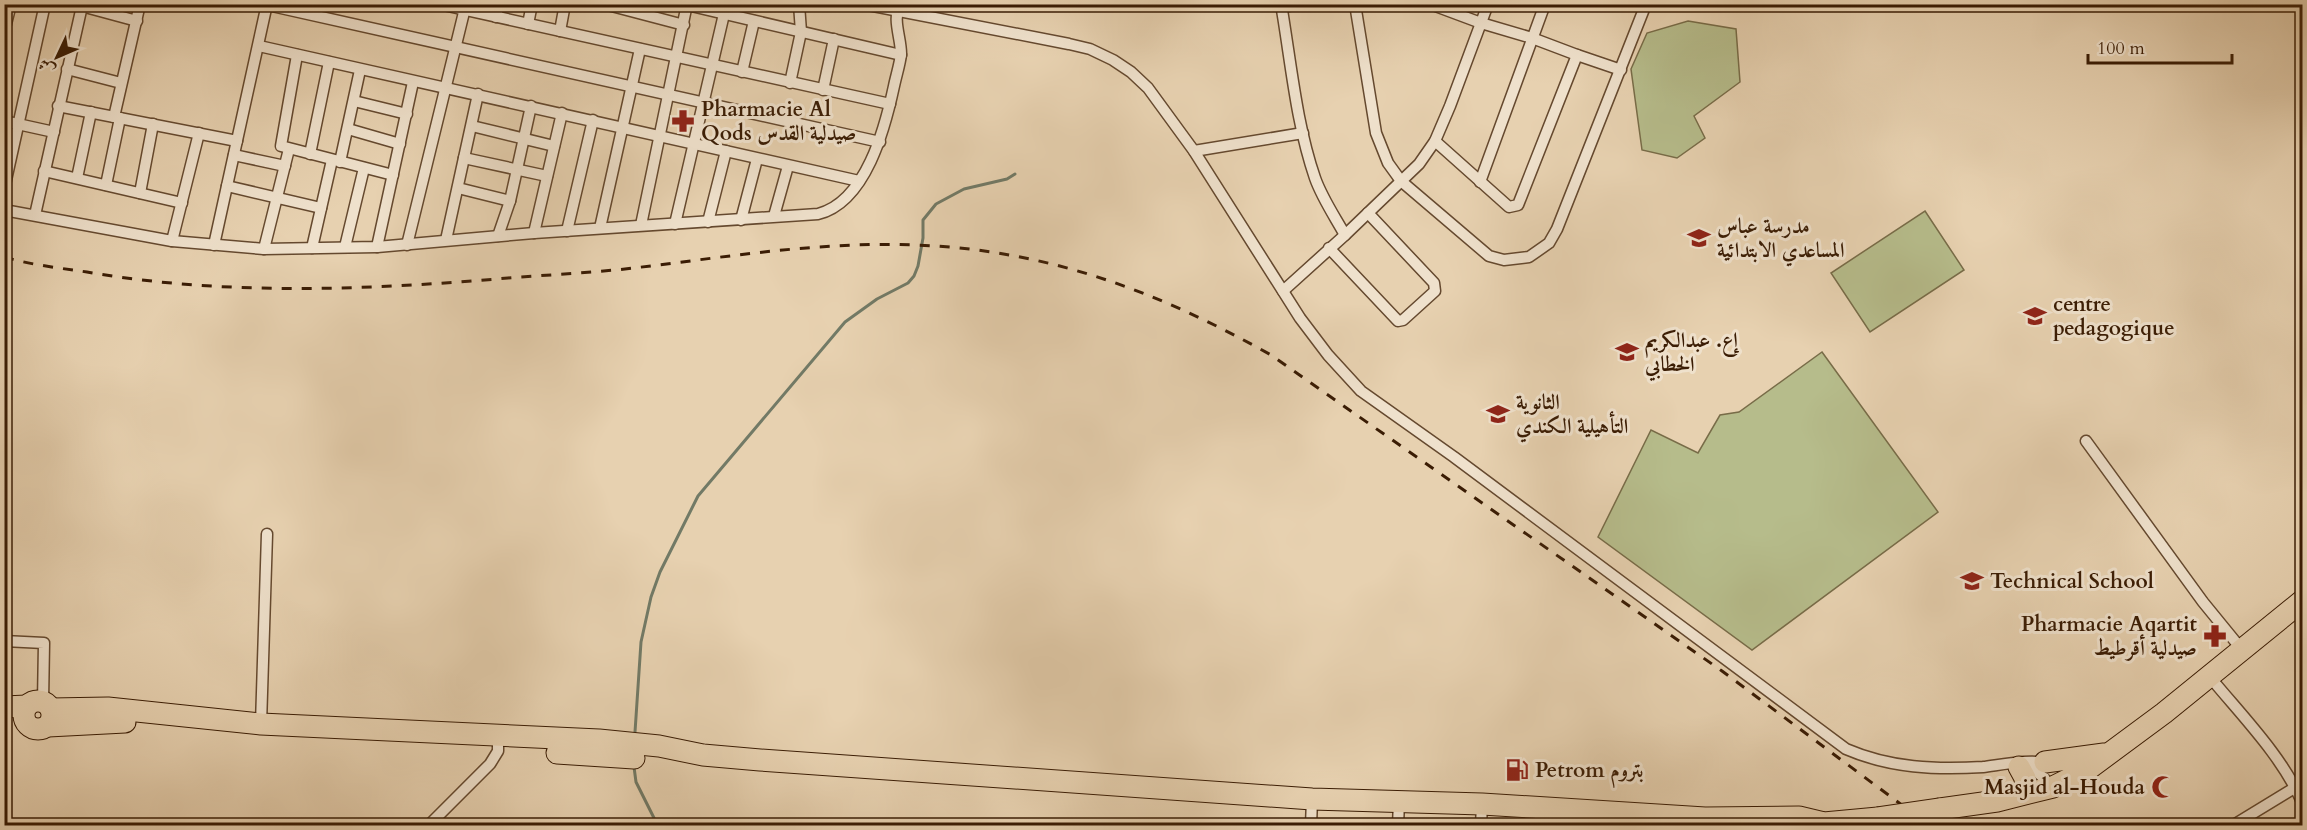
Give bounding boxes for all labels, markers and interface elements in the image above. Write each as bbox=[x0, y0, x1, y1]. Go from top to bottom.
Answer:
north arrow bbox=[27, 27, 87, 87]
scale bar bbox=[2088, 27, 2232, 65]
text: 100 m bbox=[2097, 36, 2145, 61]
text: ش bbox=[34, 53, 60, 80]
place label: Pharmacie Al Qods صيدلية القدس bbox=[701, 95, 856, 148]
pharmacy icon: Pharmacie Al Qods صيدلية القدس bbox=[670, 108, 696, 134]
place label: مدرسة عباس المساعدي الابتدائية bbox=[1717, 212, 1845, 267]
school or university icon: مدرسة عباس المساعدي الابتدائية bbox=[1686, 225, 1712, 251]
place label: centre pedagogique bbox=[2053, 290, 2175, 343]
school or university icon: centre pedagogique bbox=[2022, 303, 2048, 329]
place label: إع. عبدالكريم الخطابي bbox=[1644, 326, 1739, 382]
school or university icon: إع. عبدالكريم الخطابي bbox=[1614, 339, 1640, 365]
place label: الثانوية التأهيلية الكندي bbox=[1516, 388, 1628, 443]
school or university icon: الثانوية التأهيلية الكندي bbox=[1485, 401, 1511, 427]
place label: Technical School bbox=[1990, 567, 2154, 596]
school or university icon: Technical School bbox=[1959, 568, 1985, 594]
place label: Pharmacie Aqartit صيدلية أقرطيط bbox=[2021, 610, 2198, 663]
pharmacy icon: Pharmacie Aqartit صيدلية أقرطيط bbox=[2202, 623, 2228, 649]
place label: Petrom بتروم bbox=[1535, 756, 1644, 789]
fuel station icon: Petrom بتروم bbox=[1504, 757, 1530, 783]
place label: Masjid al-Houda bbox=[1984, 773, 2146, 802]
mosque icon: Masjid al-Houda bbox=[2150, 774, 2176, 800]

